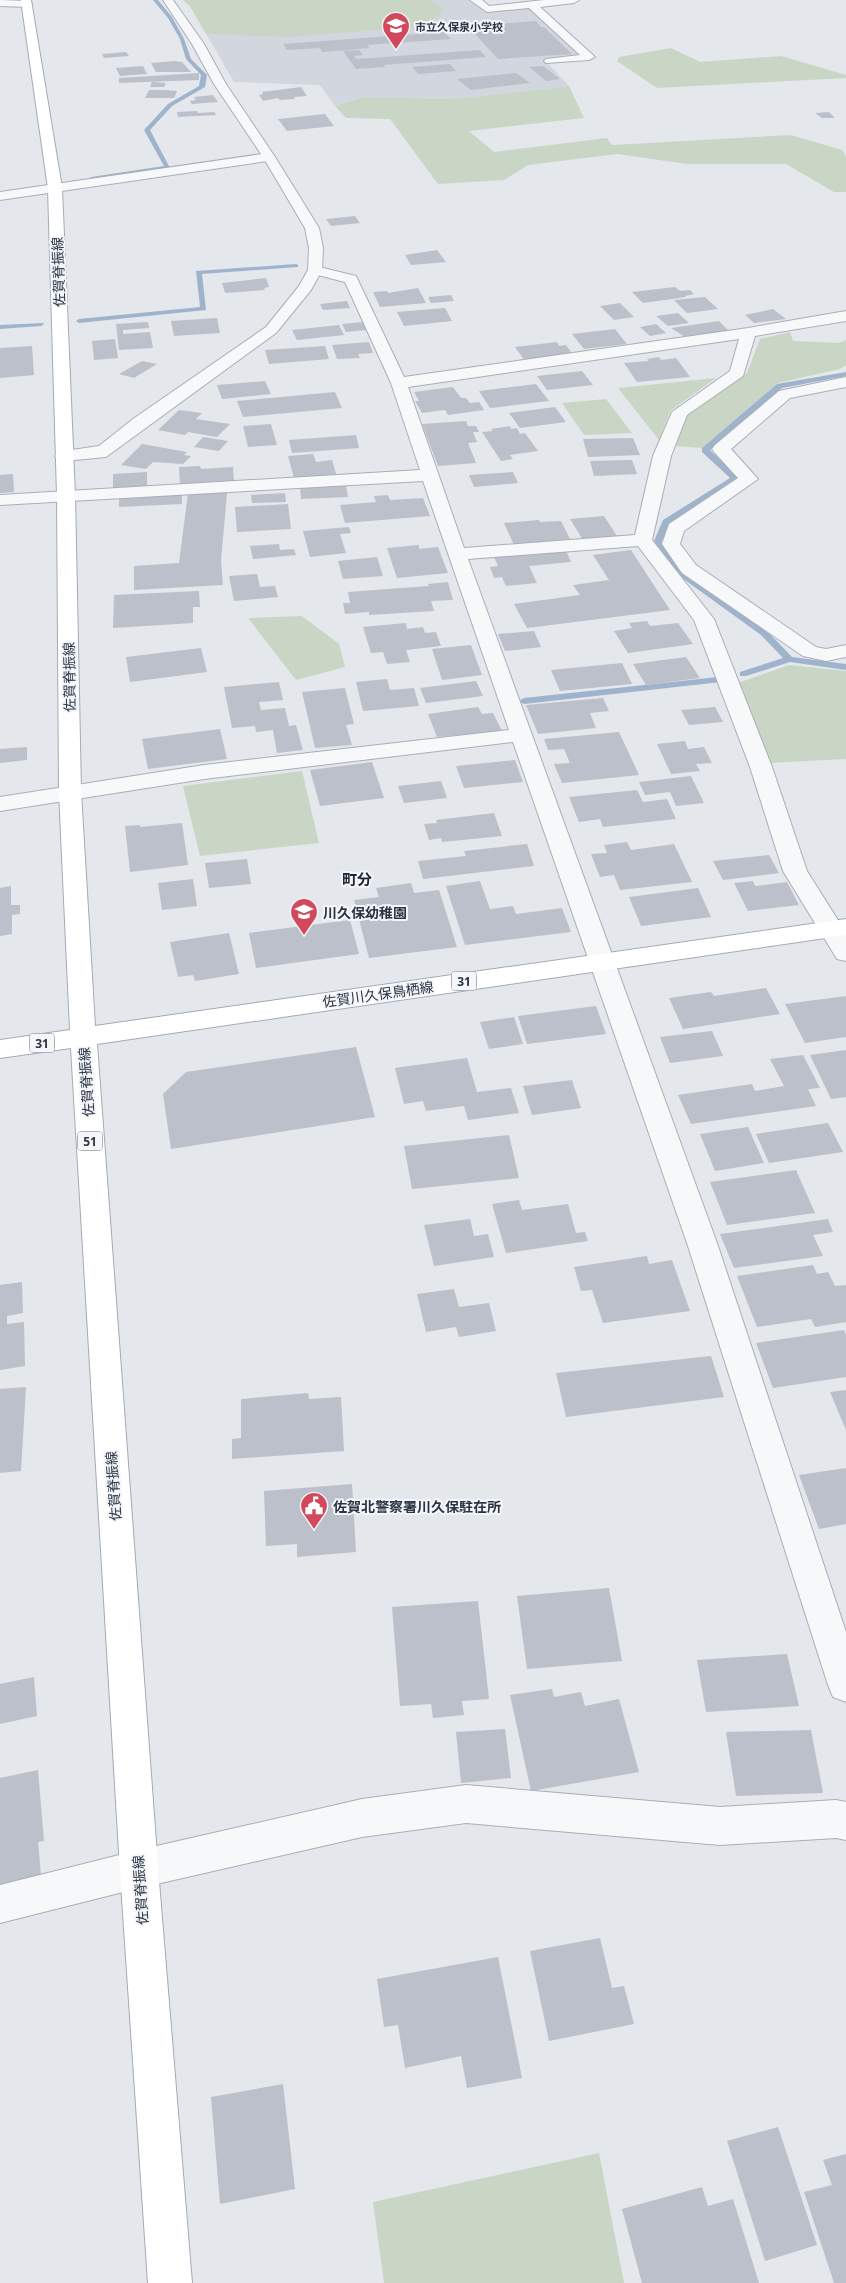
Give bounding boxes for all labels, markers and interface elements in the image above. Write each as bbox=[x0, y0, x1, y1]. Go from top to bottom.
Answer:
school or university icon: 市立久保泉小学校 bbox=[381, 11, 411, 50]
place label: 市立久保泉小学校 bbox=[415, 19, 503, 34]
street label: 佐賀脊振線 bbox=[47, 237, 69, 307]
street label: 佐賀脊振線 bbox=[59, 642, 79, 712]
district label: 町分 bbox=[342, 869, 372, 889]
school or university icon: 川久保幼稚園 bbox=[289, 897, 319, 936]
place label: 川久保幼稚園 bbox=[323, 903, 407, 922]
road number: 31 bbox=[452, 971, 476, 990]
street label: 佐賀川久保鳥栖線 bbox=[321, 977, 435, 1011]
road number: 31 bbox=[30, 1034, 54, 1052]
street label: 佐賀脊振線 bbox=[74, 1046, 98, 1118]
road number: 51 bbox=[78, 1132, 102, 1150]
street label: 佐賀脊振線 bbox=[101, 1450, 125, 1522]
public building icon: 佐賀北警察署川久保駐在所 bbox=[299, 1491, 329, 1530]
place label: 佐賀北警察署川久保駐在所 bbox=[333, 1497, 501, 1516]
street label: 佐賀脊振線 bbox=[128, 1854, 152, 1926]

